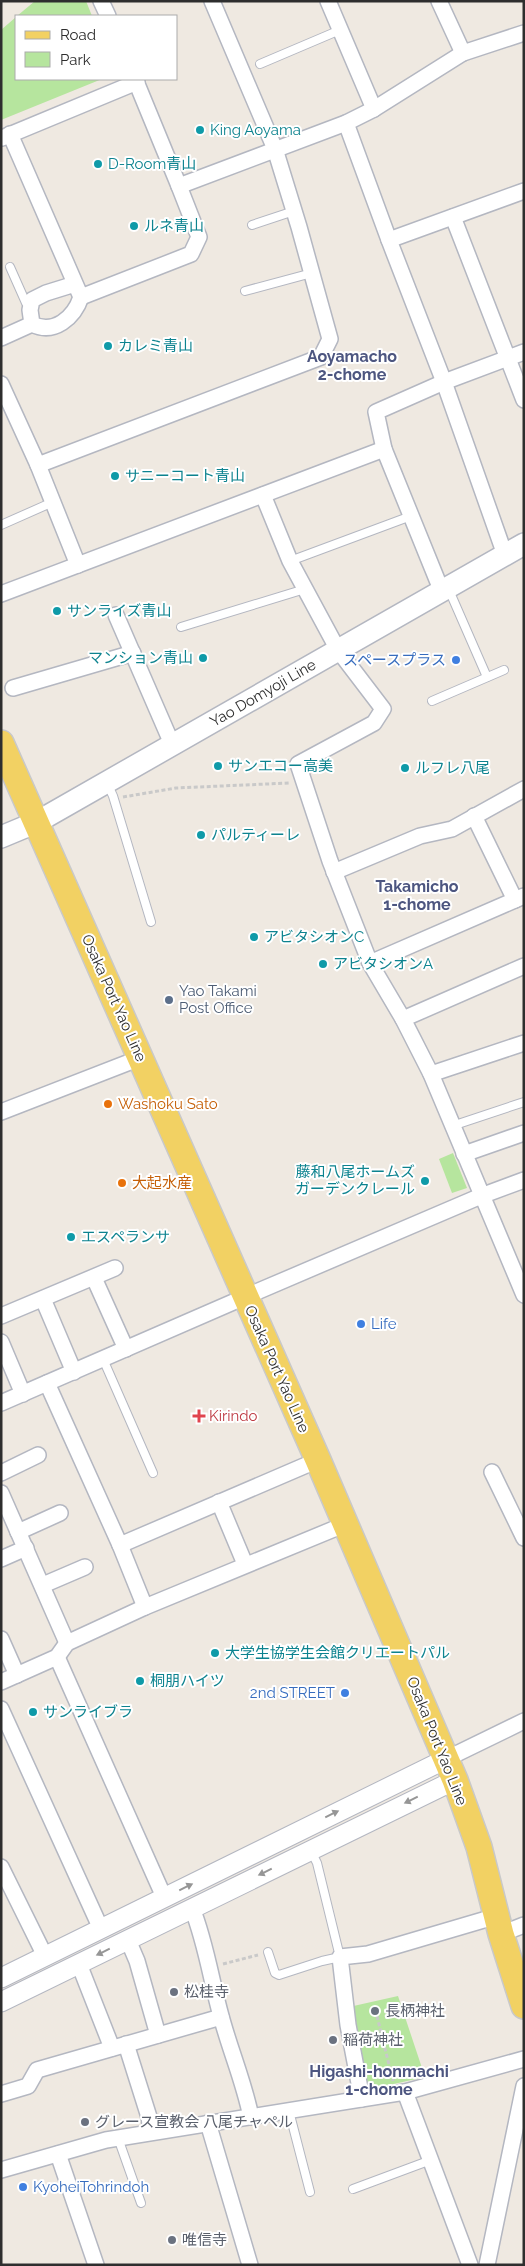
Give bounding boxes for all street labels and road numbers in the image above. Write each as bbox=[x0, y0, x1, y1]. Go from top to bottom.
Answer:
street label: Yao Domyoji Line bbox=[207, 655, 319, 731]
street label: Osaka Port Yao Line bbox=[78, 932, 150, 1065]
street label: Osaka Port Yao Line bbox=[241, 1303, 313, 1436]
street label: Osaka Port Yao Line bbox=[403, 1674, 471, 1808]

